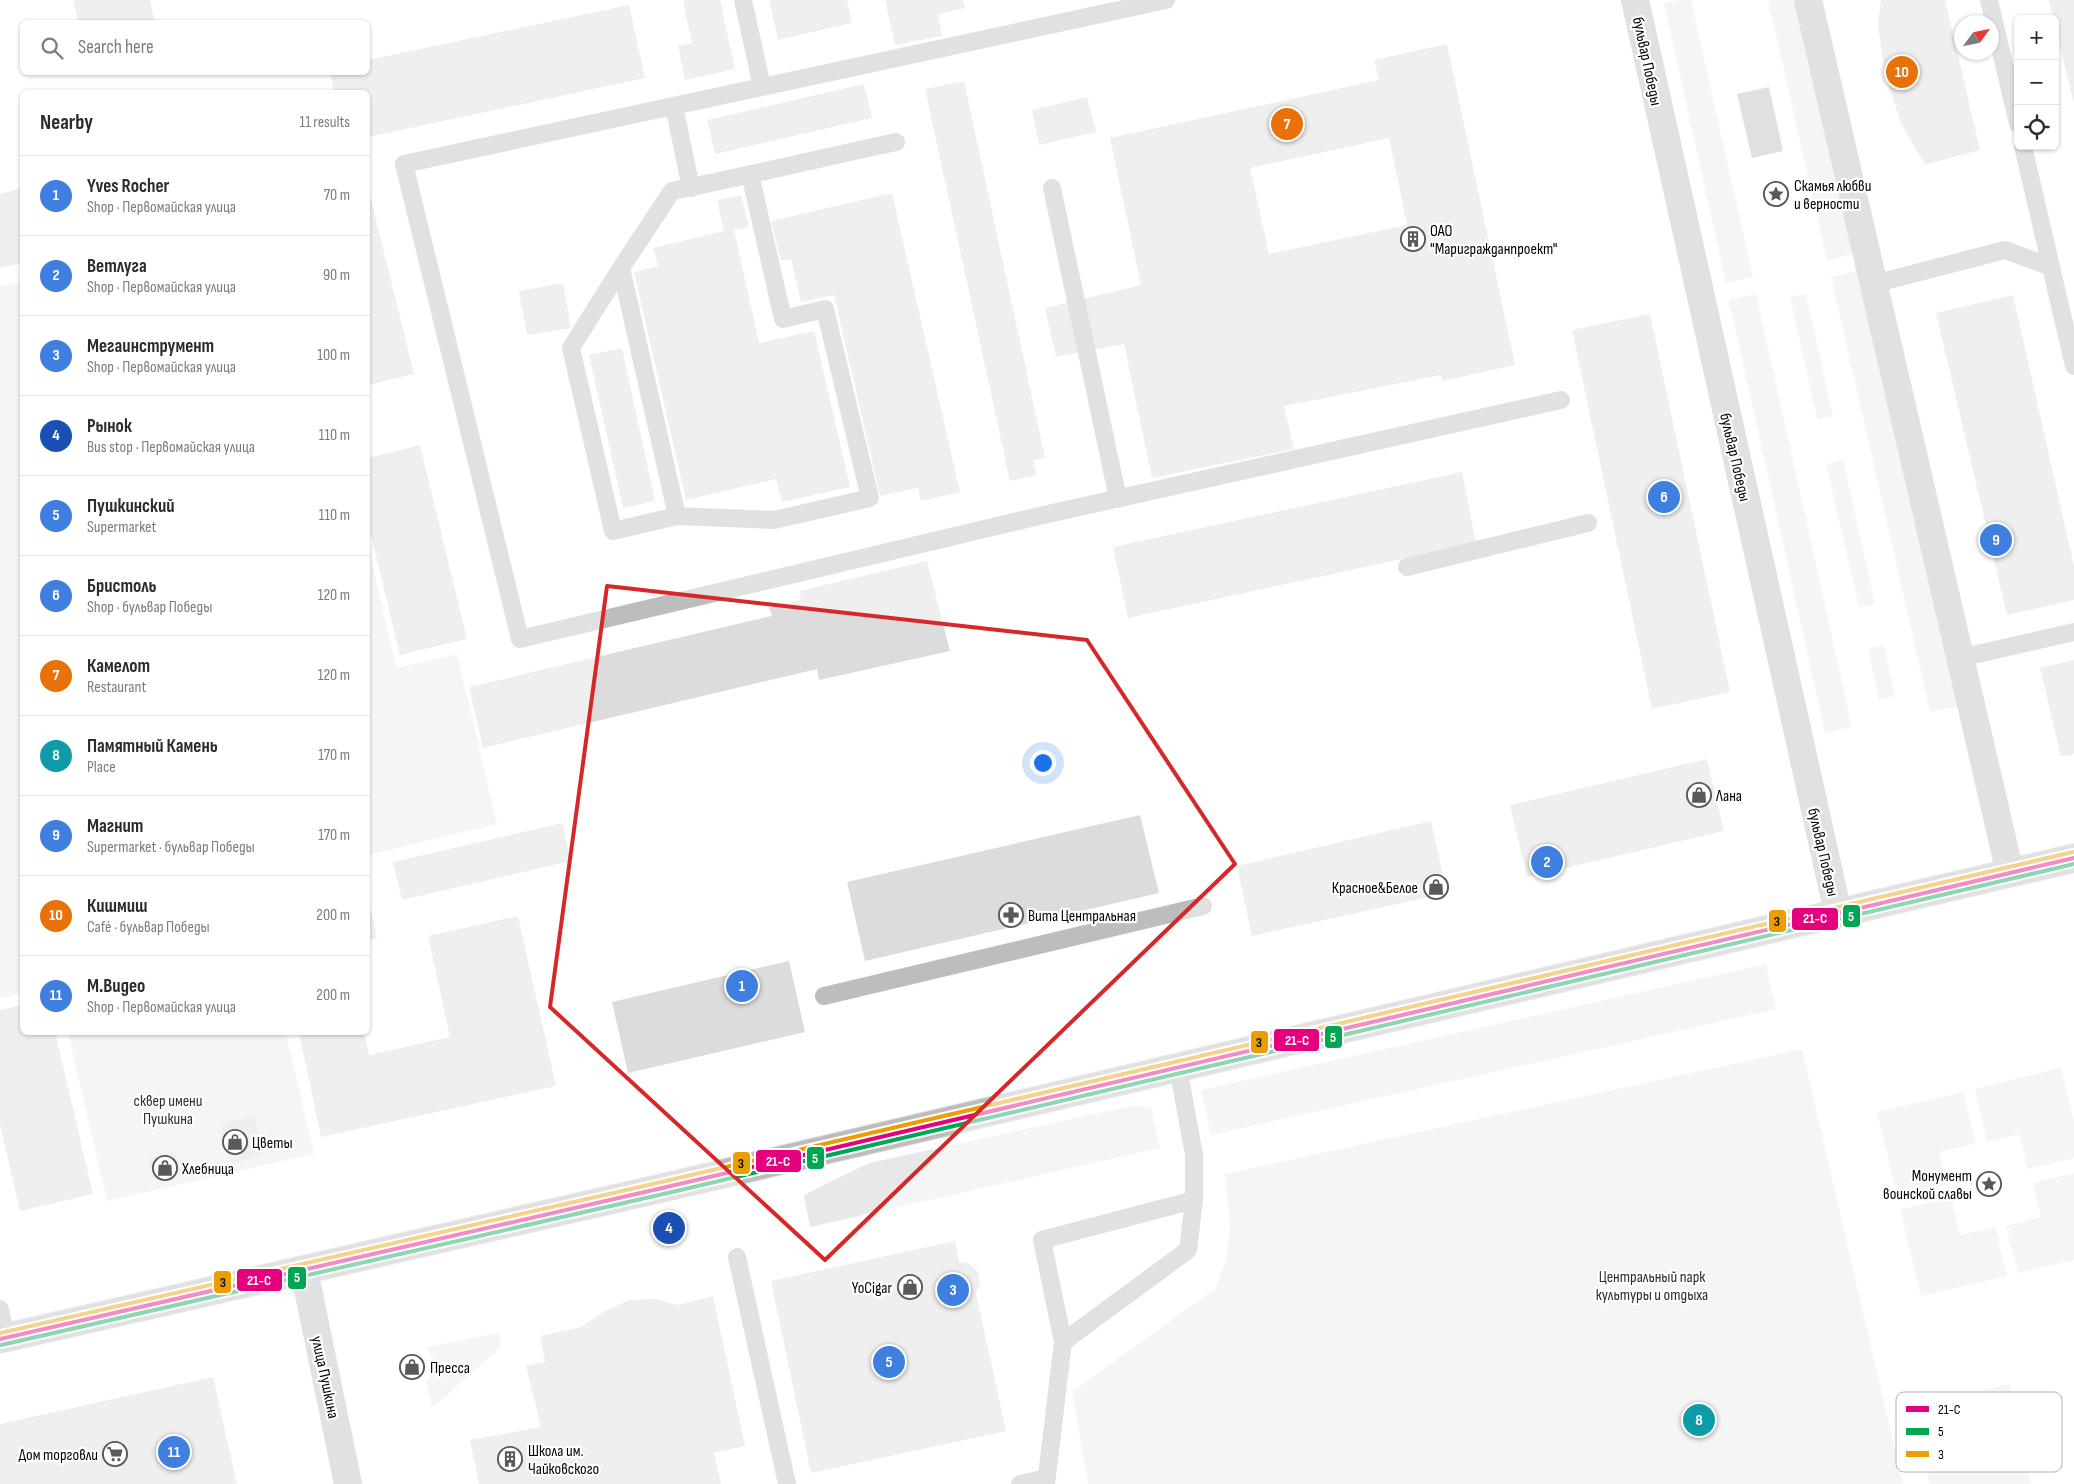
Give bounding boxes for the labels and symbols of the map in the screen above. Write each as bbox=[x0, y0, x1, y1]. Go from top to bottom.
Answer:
street label: бульвар Победы bbox=[1628, 15, 1665, 107]
north arrow bbox=[1954, 15, 1999, 60]
pin: 10 bbox=[1886, 53, 1918, 91]
pin: 7 bbox=[1271, 105, 1303, 143]
place label: Скамья любви и верности bbox=[1794, 177, 1871, 214]
place icon: Скамья любви и верности bbox=[1763, 181, 1789, 207]
place label: OAO "Маригражданпроект" bbox=[1430, 222, 1557, 259]
building icon: OAO "Маригражданпроект" bbox=[1400, 226, 1426, 252]
street label: бульвар Победы bbox=[1715, 411, 1754, 503]
pin: 6 bbox=[1648, 478, 1680, 516]
pin: 9 bbox=[1980, 521, 2012, 559]
your location bbox=[1030, 750, 1056, 776]
shop icon: Лана bbox=[1686, 782, 1712, 808]
place label: Лана bbox=[1715, 787, 1742, 806]
street label: бульвар Победы bbox=[1803, 806, 1842, 898]
pin: 2 bbox=[1531, 843, 1563, 881]
shop icon: Красное&Белое bbox=[1423, 874, 1449, 900]
place label: Красное&Белое bbox=[1332, 879, 1418, 898]
pharmacy icon: Вита Центральная bbox=[998, 902, 1024, 928]
line badge: 5 bbox=[1842, 904, 1861, 928]
place label: Вита Центральная bbox=[1028, 907, 1136, 926]
line badge: 21-С bbox=[1791, 907, 1839, 931]
text: 5 bbox=[1848, 908, 1854, 925]
line badge: 3 bbox=[1768, 909, 1787, 933]
text: 21-С bbox=[1803, 910, 1827, 927]
text: 3 bbox=[1774, 913, 1780, 930]
pin: 1 bbox=[726, 967, 758, 1005]
line badge: 5 bbox=[1324, 1025, 1343, 1049]
line badge: 21-С bbox=[1273, 1028, 1320, 1052]
text: 5 bbox=[1330, 1029, 1336, 1046]
line badge: 3 bbox=[1250, 1030, 1269, 1054]
text: 21-С bbox=[1285, 1032, 1309, 1049]
text: 3 bbox=[1256, 1034, 1262, 1051]
park label: сквер имени Пушкина bbox=[133, 1092, 203, 1129]
shop icon: Цветы bbox=[222, 1129, 248, 1155]
place label: Цветы bbox=[252, 1134, 293, 1153]
line badge: 5 bbox=[806, 1146, 825, 1170]
line badge: 21-С bbox=[755, 1149, 802, 1173]
text: 5 bbox=[812, 1150, 818, 1167]
line badge: 3 bbox=[732, 1151, 751, 1175]
text: 21-С bbox=[766, 1153, 790, 1170]
shop icon: Хлебница bbox=[152, 1155, 178, 1181]
text: 3 bbox=[738, 1155, 744, 1172]
place label: Хлебница bbox=[181, 1160, 234, 1179]
place label: Монумент воинской славы bbox=[1883, 1167, 1972, 1204]
place icon: Монумент воинской славы bbox=[1976, 1171, 2002, 1197]
pin: 4 bbox=[653, 1209, 685, 1247]
line badge: 5 bbox=[287, 1266, 307, 1290]
line badge: 21-С bbox=[236, 1268, 283, 1292]
park label: Центральный парк культуры и отдыха bbox=[1596, 1268, 1708, 1305]
text: 5 bbox=[294, 1269, 300, 1286]
line badge: 3 bbox=[213, 1270, 232, 1294]
pin: 3 bbox=[937, 1271, 969, 1309]
text: 21-С bbox=[247, 1272, 271, 1289]
text: 3 bbox=[220, 1274, 226, 1291]
shop icon: YoCigar bbox=[897, 1274, 923, 1300]
place label: YoCigar bbox=[852, 1279, 892, 1298]
street label: улица Пушкина bbox=[307, 1334, 343, 1420]
pin: 5 bbox=[873, 1343, 905, 1381]
shop icon: Пресса bbox=[399, 1354, 425, 1380]
place label: Пресса bbox=[430, 1359, 470, 1378]
legend bbox=[1896, 1392, 2062, 1472]
pin: 8 bbox=[1683, 1401, 1715, 1439]
text: 21-С bbox=[1938, 1401, 1961, 1418]
text: 5 bbox=[1938, 1423, 1944, 1440]
pin: 11 bbox=[158, 1433, 190, 1471]
supermarket icon: Дом торговли bbox=[102, 1441, 128, 1467]
place label: Школа им. Чайковского bbox=[528, 1442, 599, 1479]
place label: Дом торговли bbox=[18, 1446, 98, 1465]
building icon: Школа им. Чайковского bbox=[497, 1446, 523, 1472]
text: 3 bbox=[1938, 1446, 1944, 1463]

